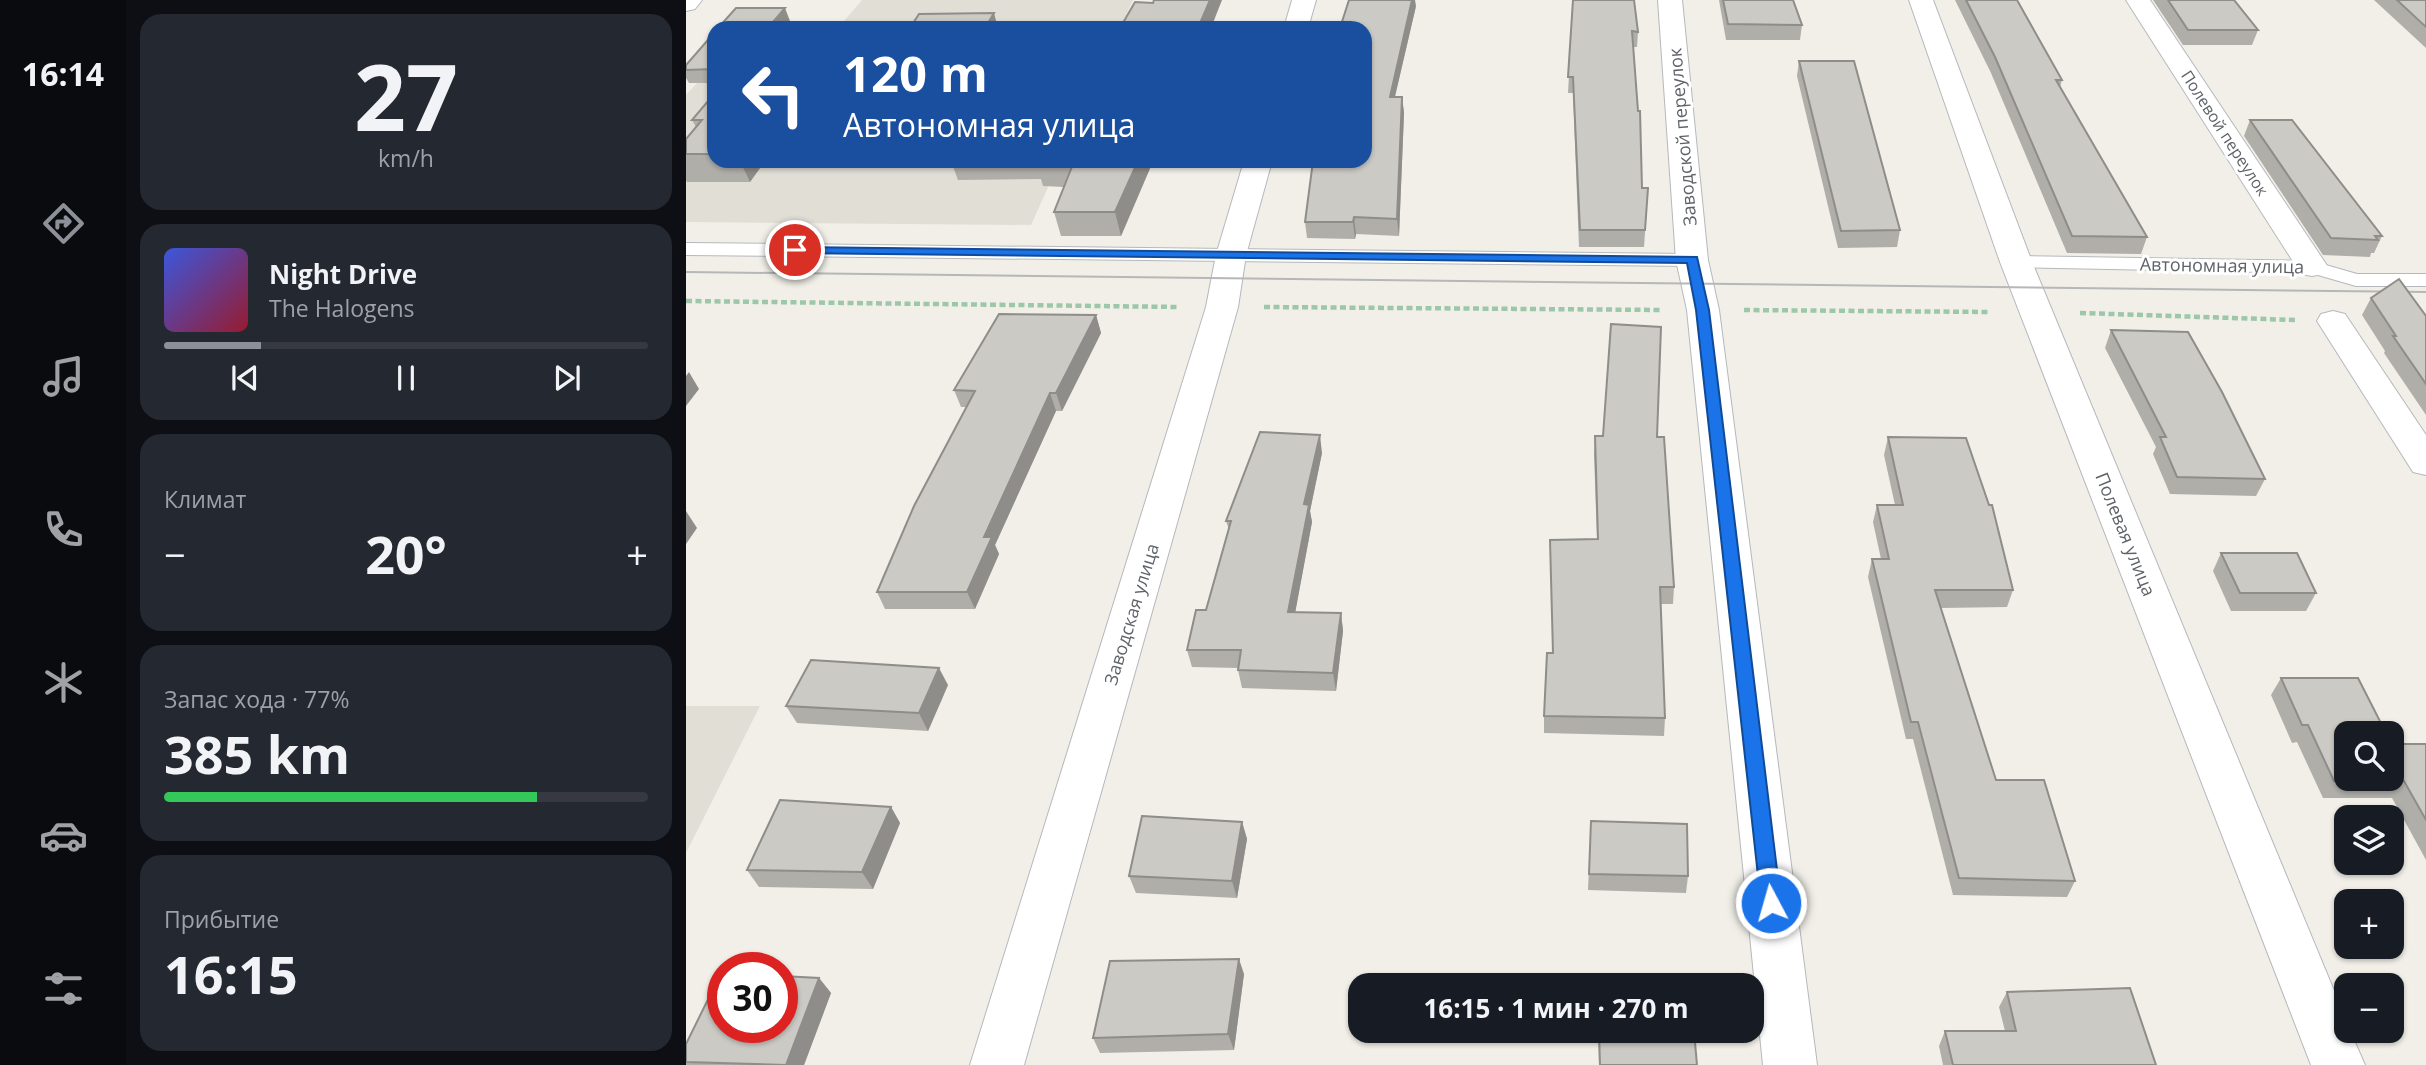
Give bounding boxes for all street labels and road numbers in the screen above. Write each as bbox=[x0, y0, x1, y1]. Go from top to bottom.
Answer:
street label: Заводской переулок bbox=[1662, 46, 1702, 227]
street label: Полевой переулок bbox=[2176, 66, 2274, 201]
street label: Автономная улица bbox=[2140, 252, 2304, 278]
street label: Полевая улица bbox=[2090, 469, 2162, 599]
street label: Заводская улица bbox=[1098, 540, 1164, 688]

